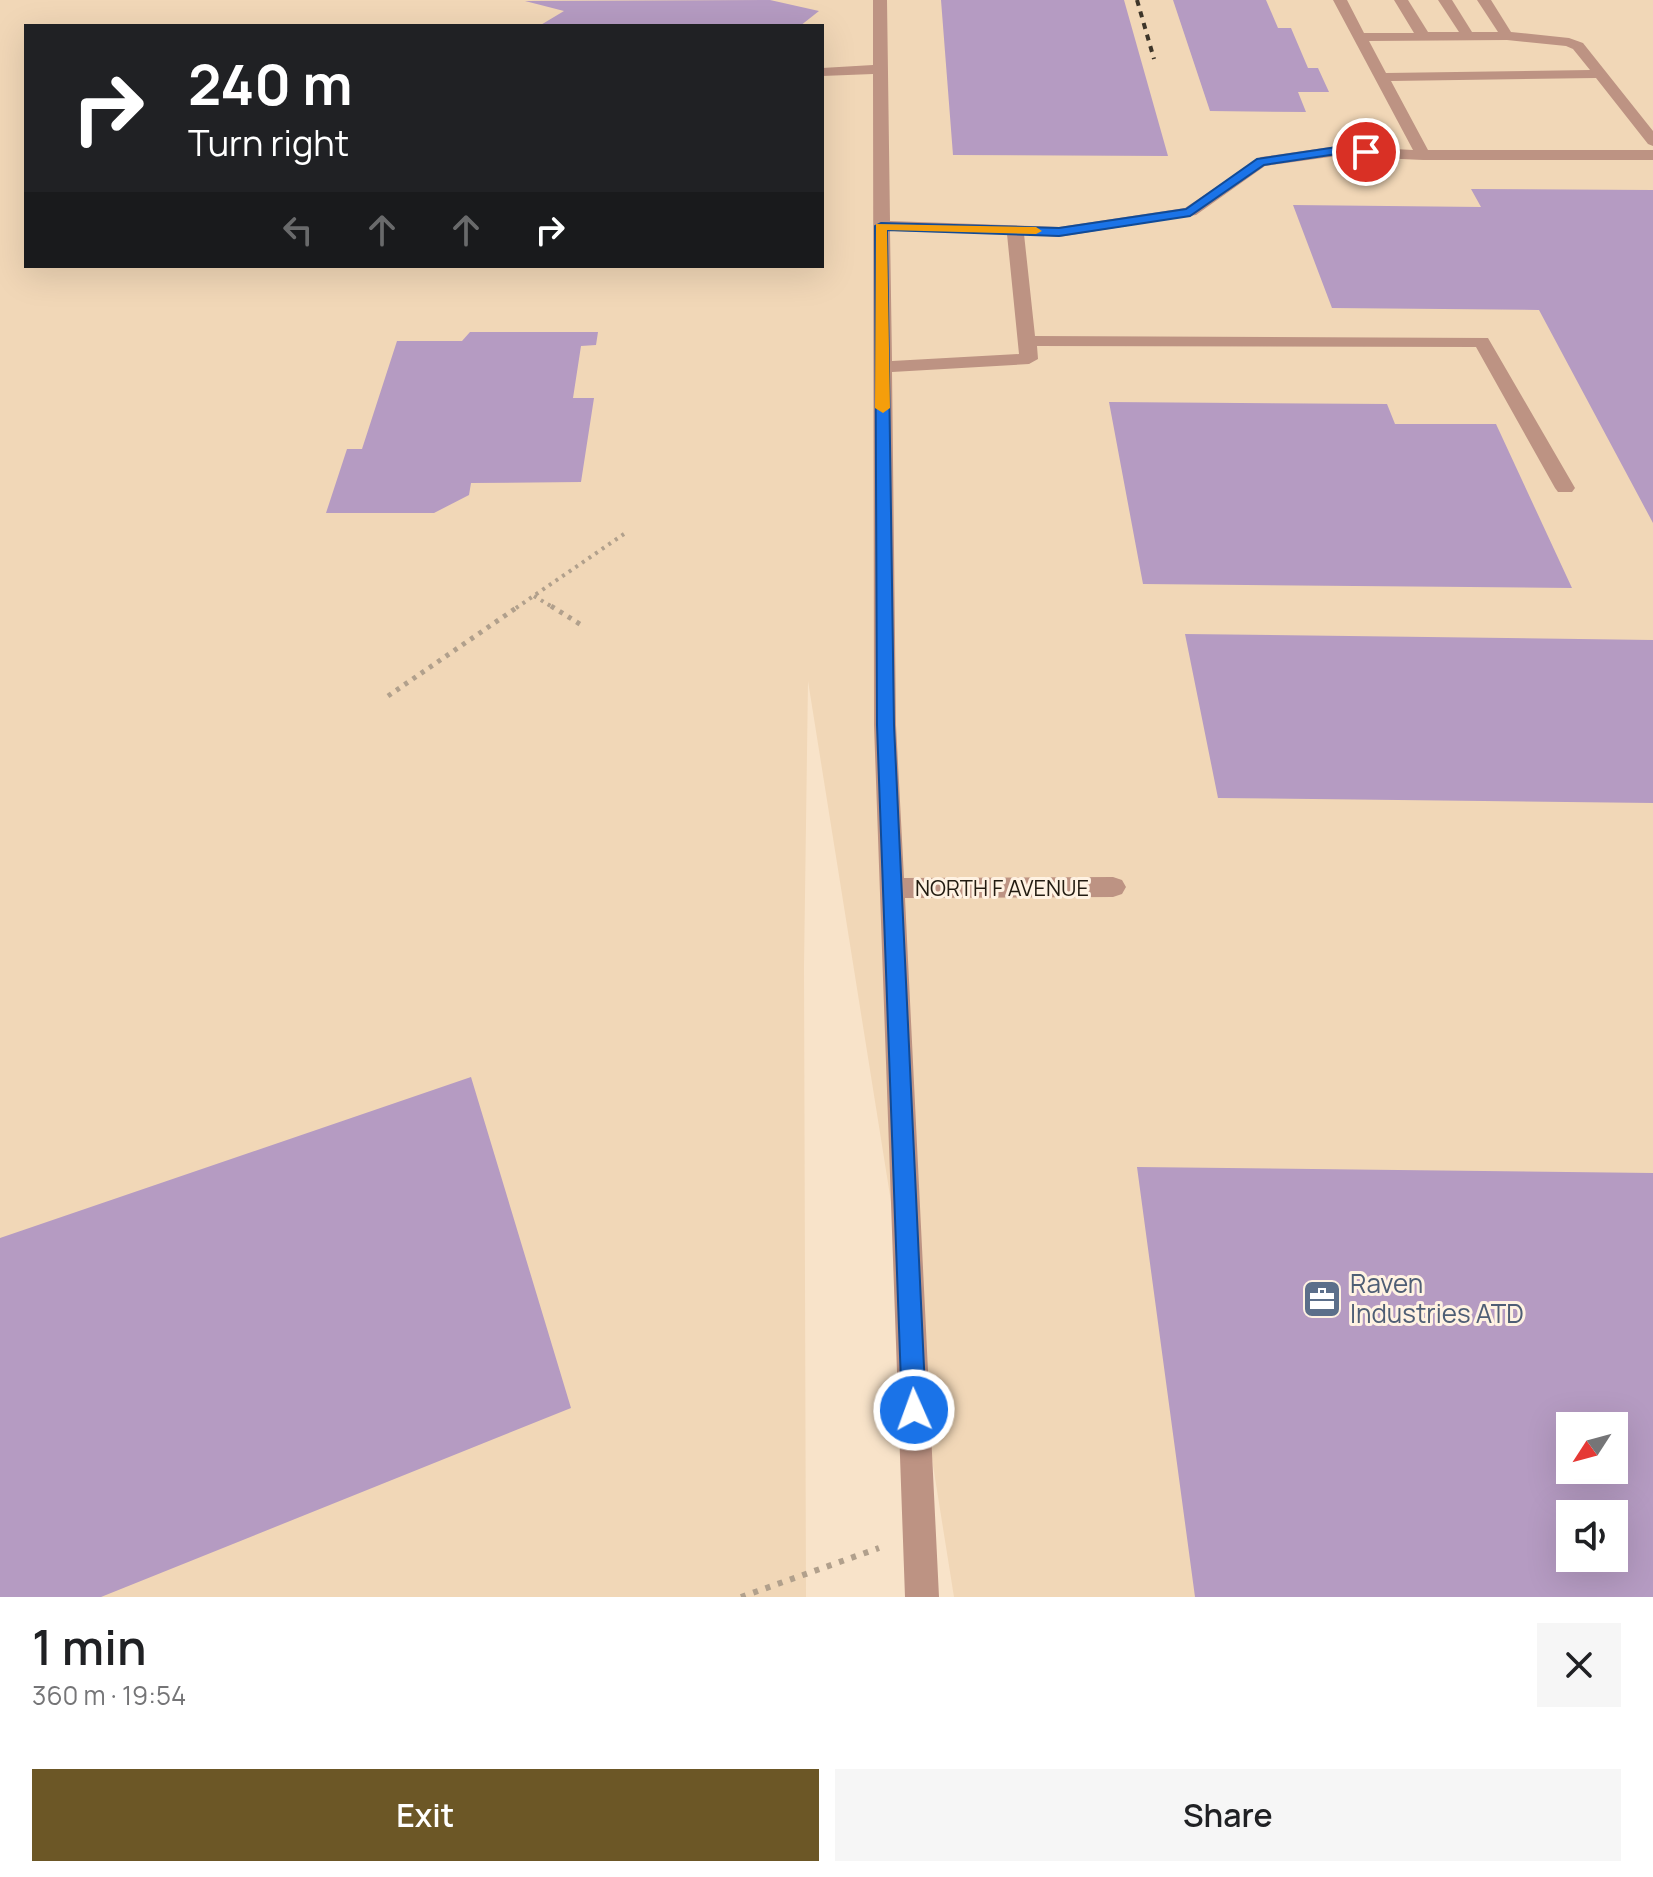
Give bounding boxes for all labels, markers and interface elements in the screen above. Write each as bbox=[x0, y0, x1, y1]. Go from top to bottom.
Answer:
text: 240 m bbox=[188, 45, 353, 122]
icon: right bbox=[56, 56, 160, 160]
text: Turn right bbox=[188, 118, 349, 167]
pin bbox=[1332, 118, 1400, 186]
icon: arrive bbox=[1344, 130, 1388, 174]
icon: left bbox=[276, 208, 320, 252]
icon: ahead bbox=[360, 208, 404, 252]
icon: ahead bbox=[444, 208, 488, 252]
icon: right bbox=[528, 208, 572, 252]
street label: NORTH F AVENUE bbox=[915, 873, 1089, 903]
place label: Raven Industries ATD bbox=[1350, 1265, 1524, 1331]
office icon: Raven Industries ATD bbox=[1301, 1278, 1343, 1320]
position arrow bbox=[872, 1368, 956, 1452]
north arrow bbox=[1556, 1412, 1628, 1484]
map controls bbox=[1556, 1412, 1628, 1572]
button: sound bbox=[1556, 1500, 1628, 1572]
text: 1 min bbox=[32, 1614, 146, 1679]
button: close bbox=[1537, 1623, 1621, 1707]
text: 360 m · 19:54 bbox=[32, 1677, 186, 1713]
button: Exit bbox=[32, 1769, 819, 1861]
button: Share bbox=[835, 1769, 1621, 1861]

